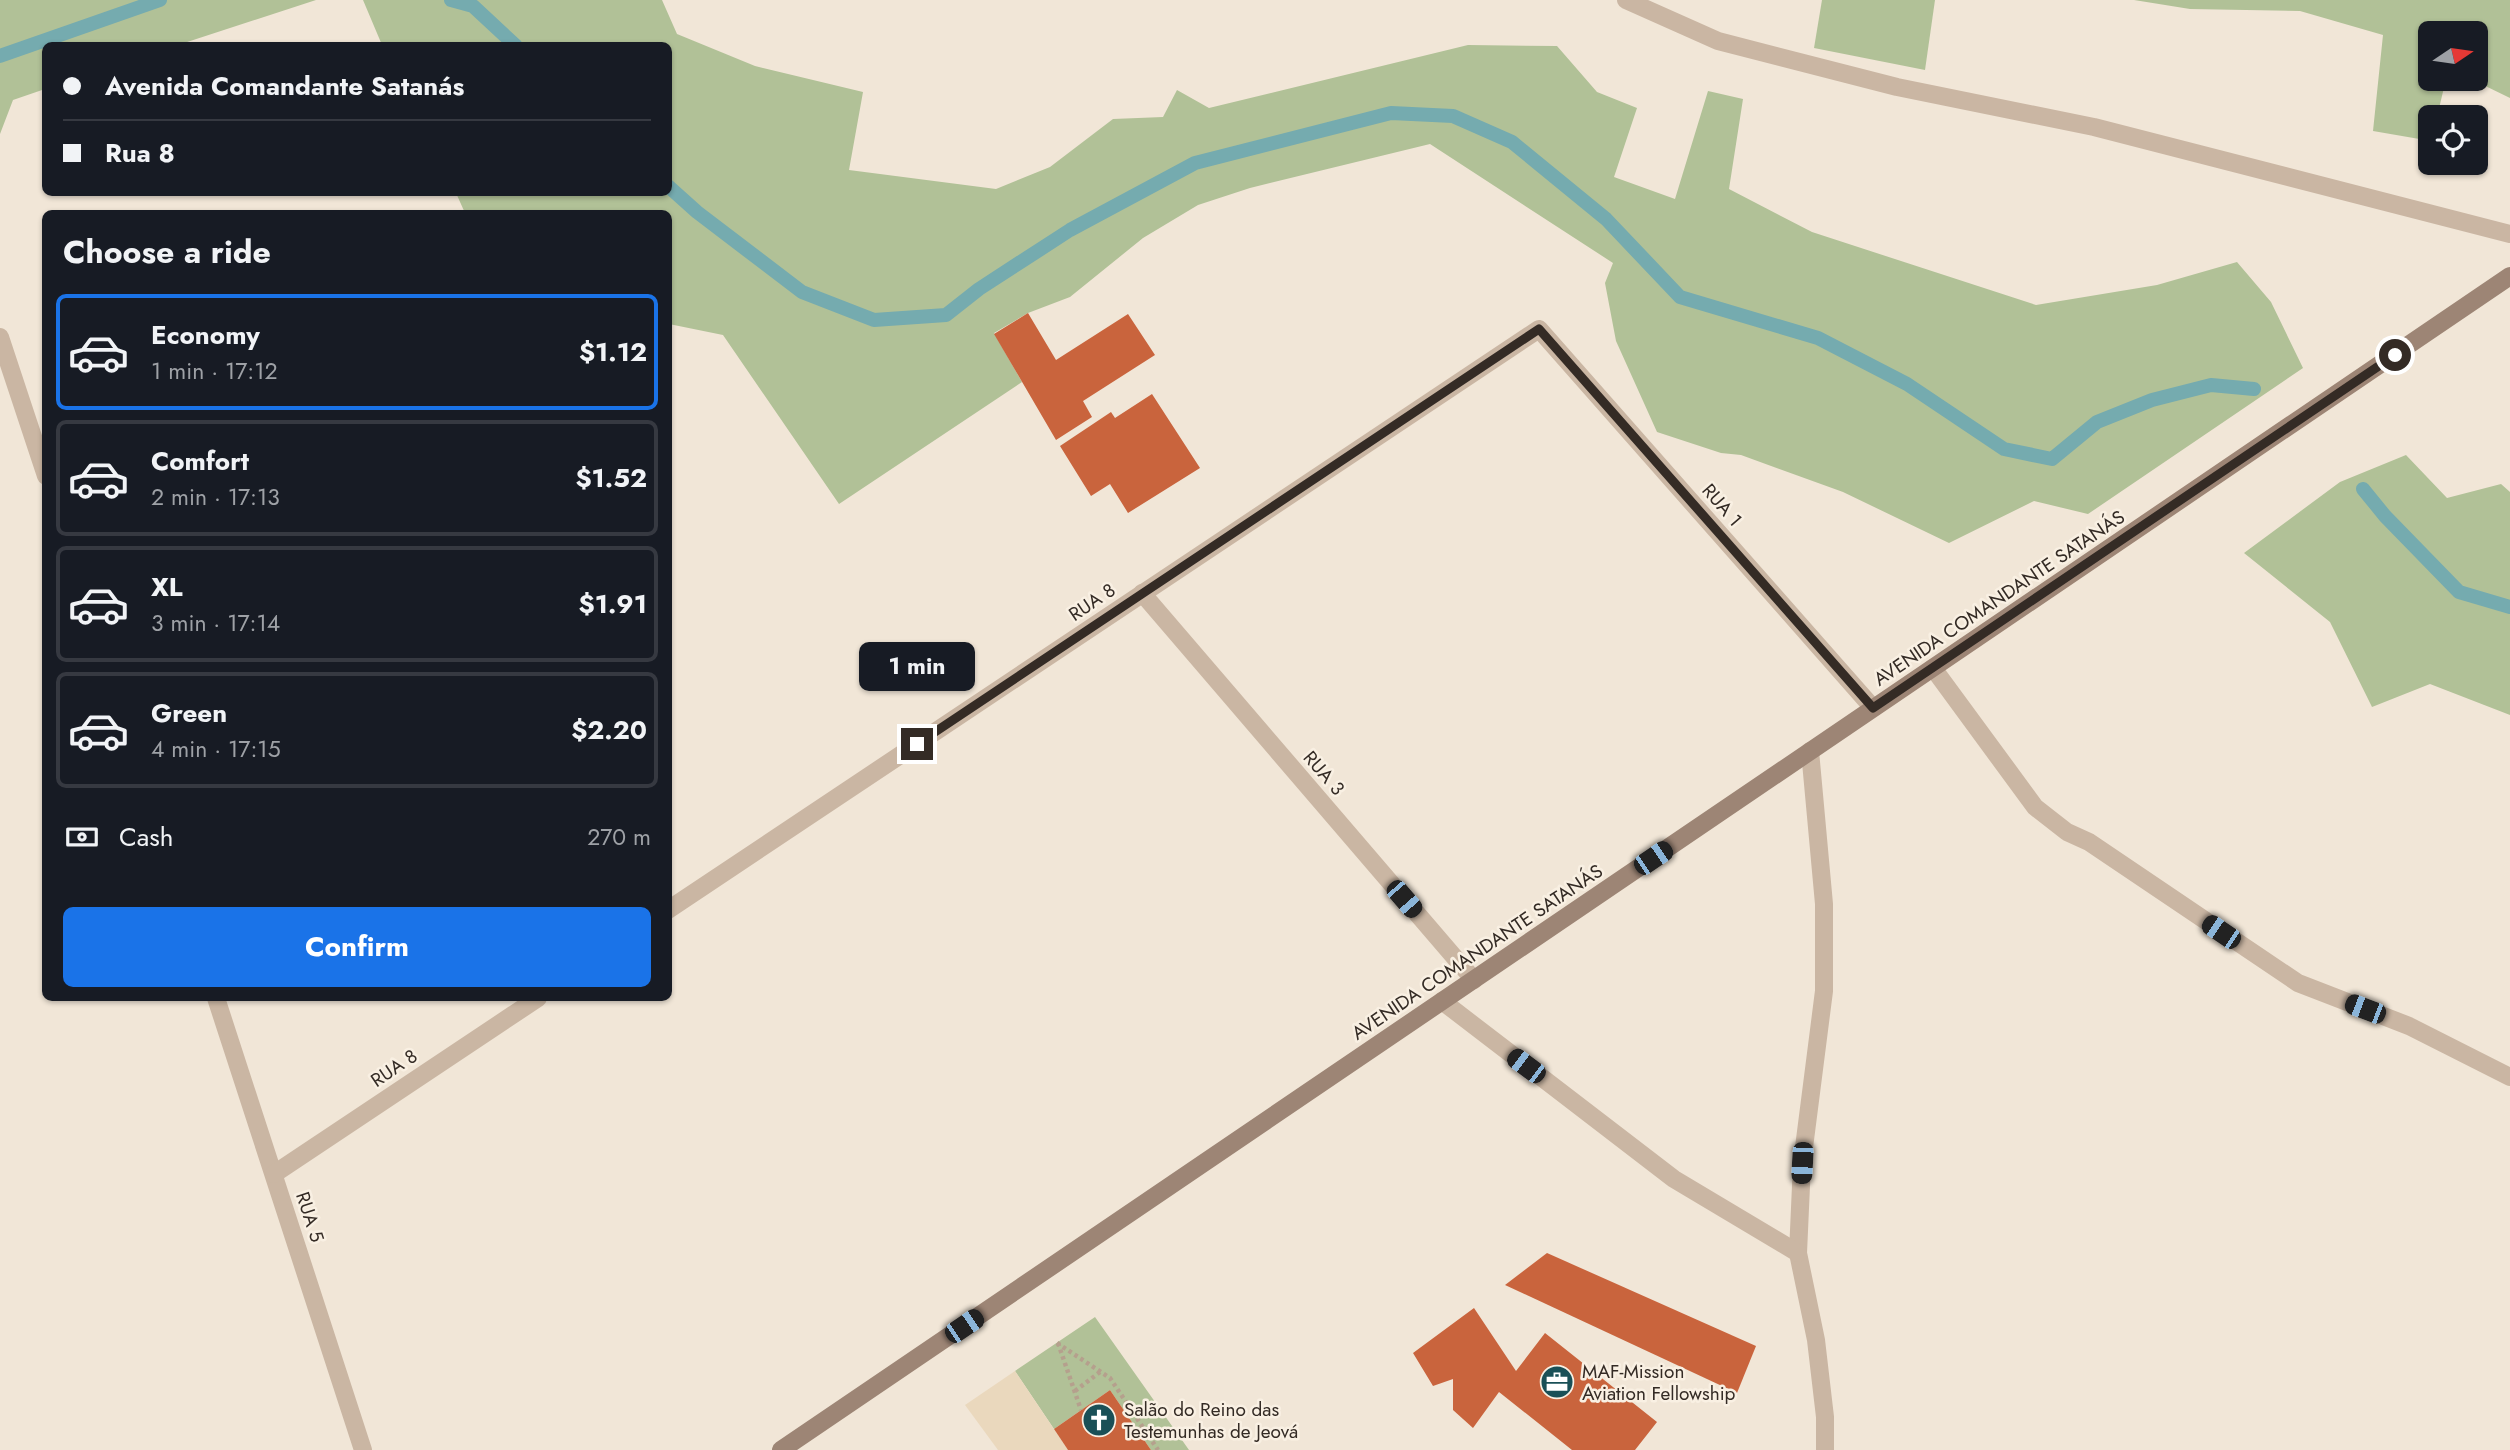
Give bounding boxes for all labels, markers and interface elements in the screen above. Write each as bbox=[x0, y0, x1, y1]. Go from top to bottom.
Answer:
north arrow bbox=[2418, 21, 2488, 91]
map controls bbox=[2418, 21, 2488, 175]
text: Avenida Comandante Satanás bbox=[105, 67, 464, 105]
button: locate bbox=[2418, 105, 2488, 175]
text: Rua 8 bbox=[105, 134, 175, 172]
text: Choose a ride bbox=[63, 229, 271, 275]
text: Economy bbox=[151, 316, 260, 354]
icon: car bbox=[67, 321, 130, 384]
text: $1.12 bbox=[579, 333, 647, 371]
route start bbox=[2379, 339, 2411, 371]
text: 1 min · 17:12 bbox=[151, 354, 278, 388]
text: Comfort bbox=[151, 442, 249, 480]
icon: car bbox=[67, 447, 130, 510]
text: $1.52 bbox=[575, 459, 647, 497]
street label: RUA 1 bbox=[1696, 478, 1748, 532]
text: 2 min · 17:13 bbox=[151, 480, 280, 514]
street label: AVENIDA COMANDANTE SATANÁS bbox=[1868, 504, 2130, 692]
text: XL bbox=[151, 568, 183, 606]
icon: car bbox=[67, 573, 130, 636]
street label: RUA 8 bbox=[1063, 577, 1121, 627]
text: $1.91 bbox=[579, 585, 647, 623]
text: 3 min · 17:14 bbox=[151, 606, 280, 640]
callout: 1 min bbox=[859, 642, 975, 692]
text: 1 min bbox=[888, 649, 946, 683]
text: Green bbox=[151, 694, 227, 732]
icon: car bbox=[67, 699, 130, 762]
text: $2.20 bbox=[571, 711, 647, 749]
route end bbox=[901, 728, 933, 760]
text: 4 min · 17:15 bbox=[151, 732, 281, 766]
street label: RUA 3 bbox=[1297, 745, 1351, 801]
icon: cash bbox=[63, 818, 101, 856]
text: Cash bbox=[119, 818, 173, 856]
text: 270 m bbox=[587, 820, 651, 854]
car bbox=[1630, 838, 1677, 878]
street label: AVENIDA COMANDANTE SATANÁS bbox=[1346, 858, 1608, 1046]
car bbox=[1383, 876, 1426, 922]
button: Confirm bbox=[63, 907, 651, 987]
car bbox=[2198, 912, 2245, 952]
car bbox=[2342, 992, 2389, 1026]
street label: RUA 8 bbox=[365, 1043, 423, 1093]
car bbox=[1503, 1045, 1550, 1087]
car bbox=[1791, 1141, 1814, 1185]
street label: RUA 5 bbox=[289, 1188, 331, 1246]
car bbox=[941, 1306, 988, 1346]
place label: MAF-Mission Aviation Fellowship bbox=[1582, 1358, 1736, 1407]
office icon: MAF-Mission Aviation Fellowship bbox=[1538, 1363, 1576, 1401]
place label: Salão do Reino das Testemunhas de Jeová bbox=[1124, 1396, 1298, 1445]
church icon: Salão do Reino das Testemunhas de Jeová bbox=[1080, 1401, 1118, 1439]

